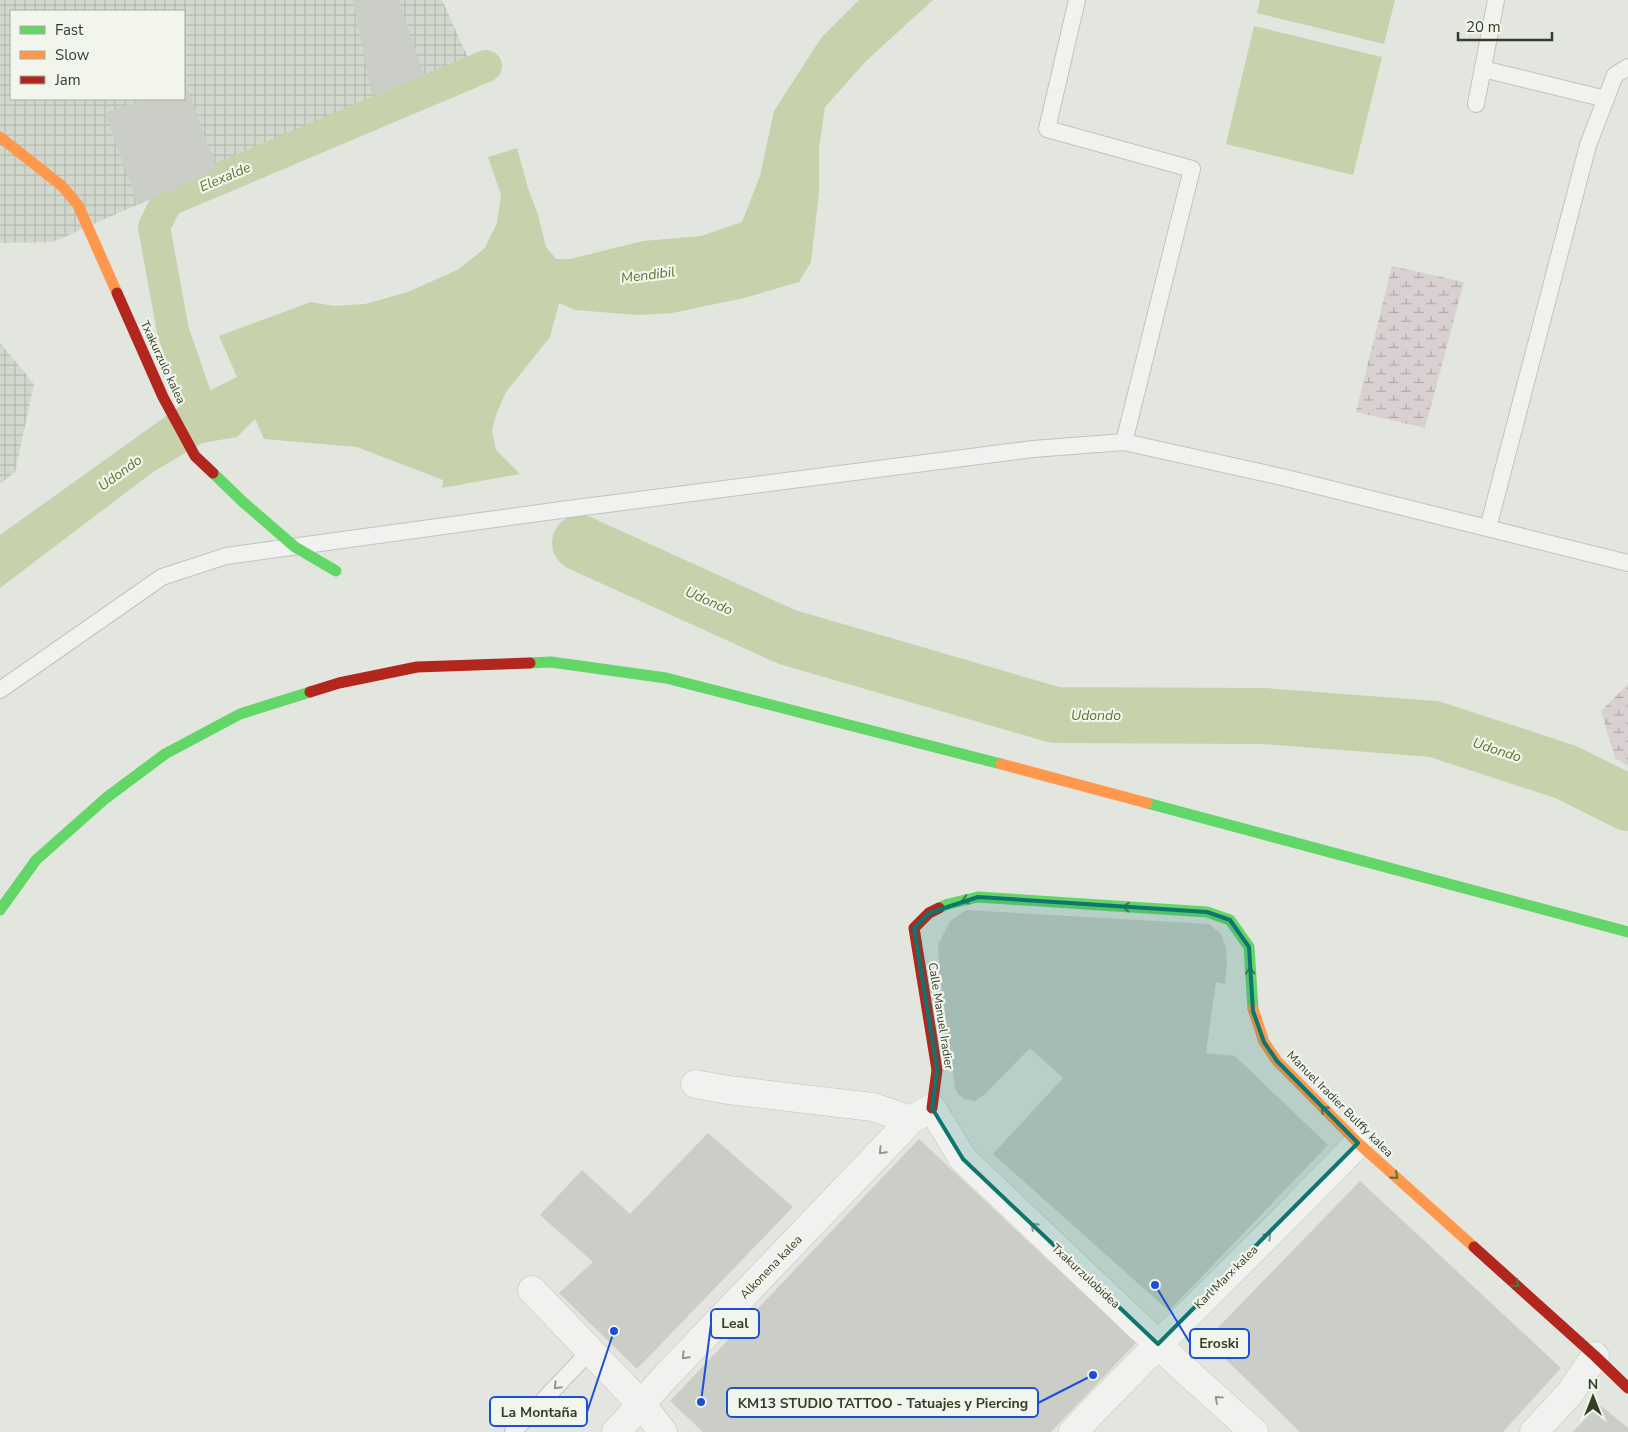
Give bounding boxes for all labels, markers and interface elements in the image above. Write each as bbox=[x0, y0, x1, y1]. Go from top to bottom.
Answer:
legend bbox=[10, 10, 185, 100]
scale bar bbox=[1458, 10, 1552, 42]
text: 20 m bbox=[1466, 17, 1501, 37]
text: Fast bbox=[55, 20, 84, 40]
text: Slow bbox=[55, 45, 90, 65]
text: Jam bbox=[54, 70, 81, 90]
water label: Elexalde bbox=[196, 157, 254, 196]
water label: Mendibil bbox=[620, 262, 676, 288]
street label: Txakurzulo kalea bbox=[137, 318, 189, 406]
water label: Udondo bbox=[94, 450, 146, 495]
water label: Udondo bbox=[682, 582, 736, 620]
water label: Udondo bbox=[1071, 706, 1121, 725]
water label: Udondo bbox=[1470, 733, 1524, 767]
one-way arrow bbox=[960, 894, 969, 905]
one-way arrow bbox=[1122, 901, 1130, 912]
street label: Calle Manuel Iradier bbox=[925, 961, 957, 1071]
one-way arrow bbox=[1245, 967, 1255, 975]
street label: Manuel Iradier Bulffy kalea bbox=[1283, 1047, 1397, 1161]
one-way arrow bbox=[1321, 1106, 1330, 1115]
one-way arrow bbox=[879, 1145, 888, 1154]
one-way arrow bbox=[1389, 1170, 1398, 1179]
one-way arrow bbox=[1030, 1223, 1039, 1232]
street label: Alkonena kalea bbox=[736, 1232, 806, 1302]
one-way arrow bbox=[1262, 1233, 1271, 1242]
street label: Txakurzulobidea bbox=[1048, 1240, 1124, 1312]
street label: Karl Marx kalea bbox=[1191, 1242, 1261, 1312]
one-way arrow bbox=[1510, 1279, 1519, 1288]
callout: Leal bbox=[711, 1309, 759, 1338]
text: Leal bbox=[721, 1314, 749, 1333]
callout: Eroski bbox=[1190, 1329, 1249, 1358]
text: Eroski bbox=[1199, 1334, 1239, 1353]
one-way arrow bbox=[682, 1351, 691, 1360]
north arrow bbox=[1568, 1372, 1618, 1422]
text: N bbox=[1588, 1375, 1598, 1394]
one-way arrow bbox=[554, 1381, 563, 1390]
callout: KM13 STUDIO TATTOO - Tatuajes y Piercing bbox=[727, 1388, 1038, 1417]
text: KM13 STUDIO TATTOO - Tatuajes y Piercing bbox=[738, 1394, 1028, 1413]
one-way arrow bbox=[1214, 1396, 1223, 1405]
callout: La Montaña bbox=[490, 1397, 587, 1426]
text: La Montaña bbox=[501, 1403, 577, 1422]

